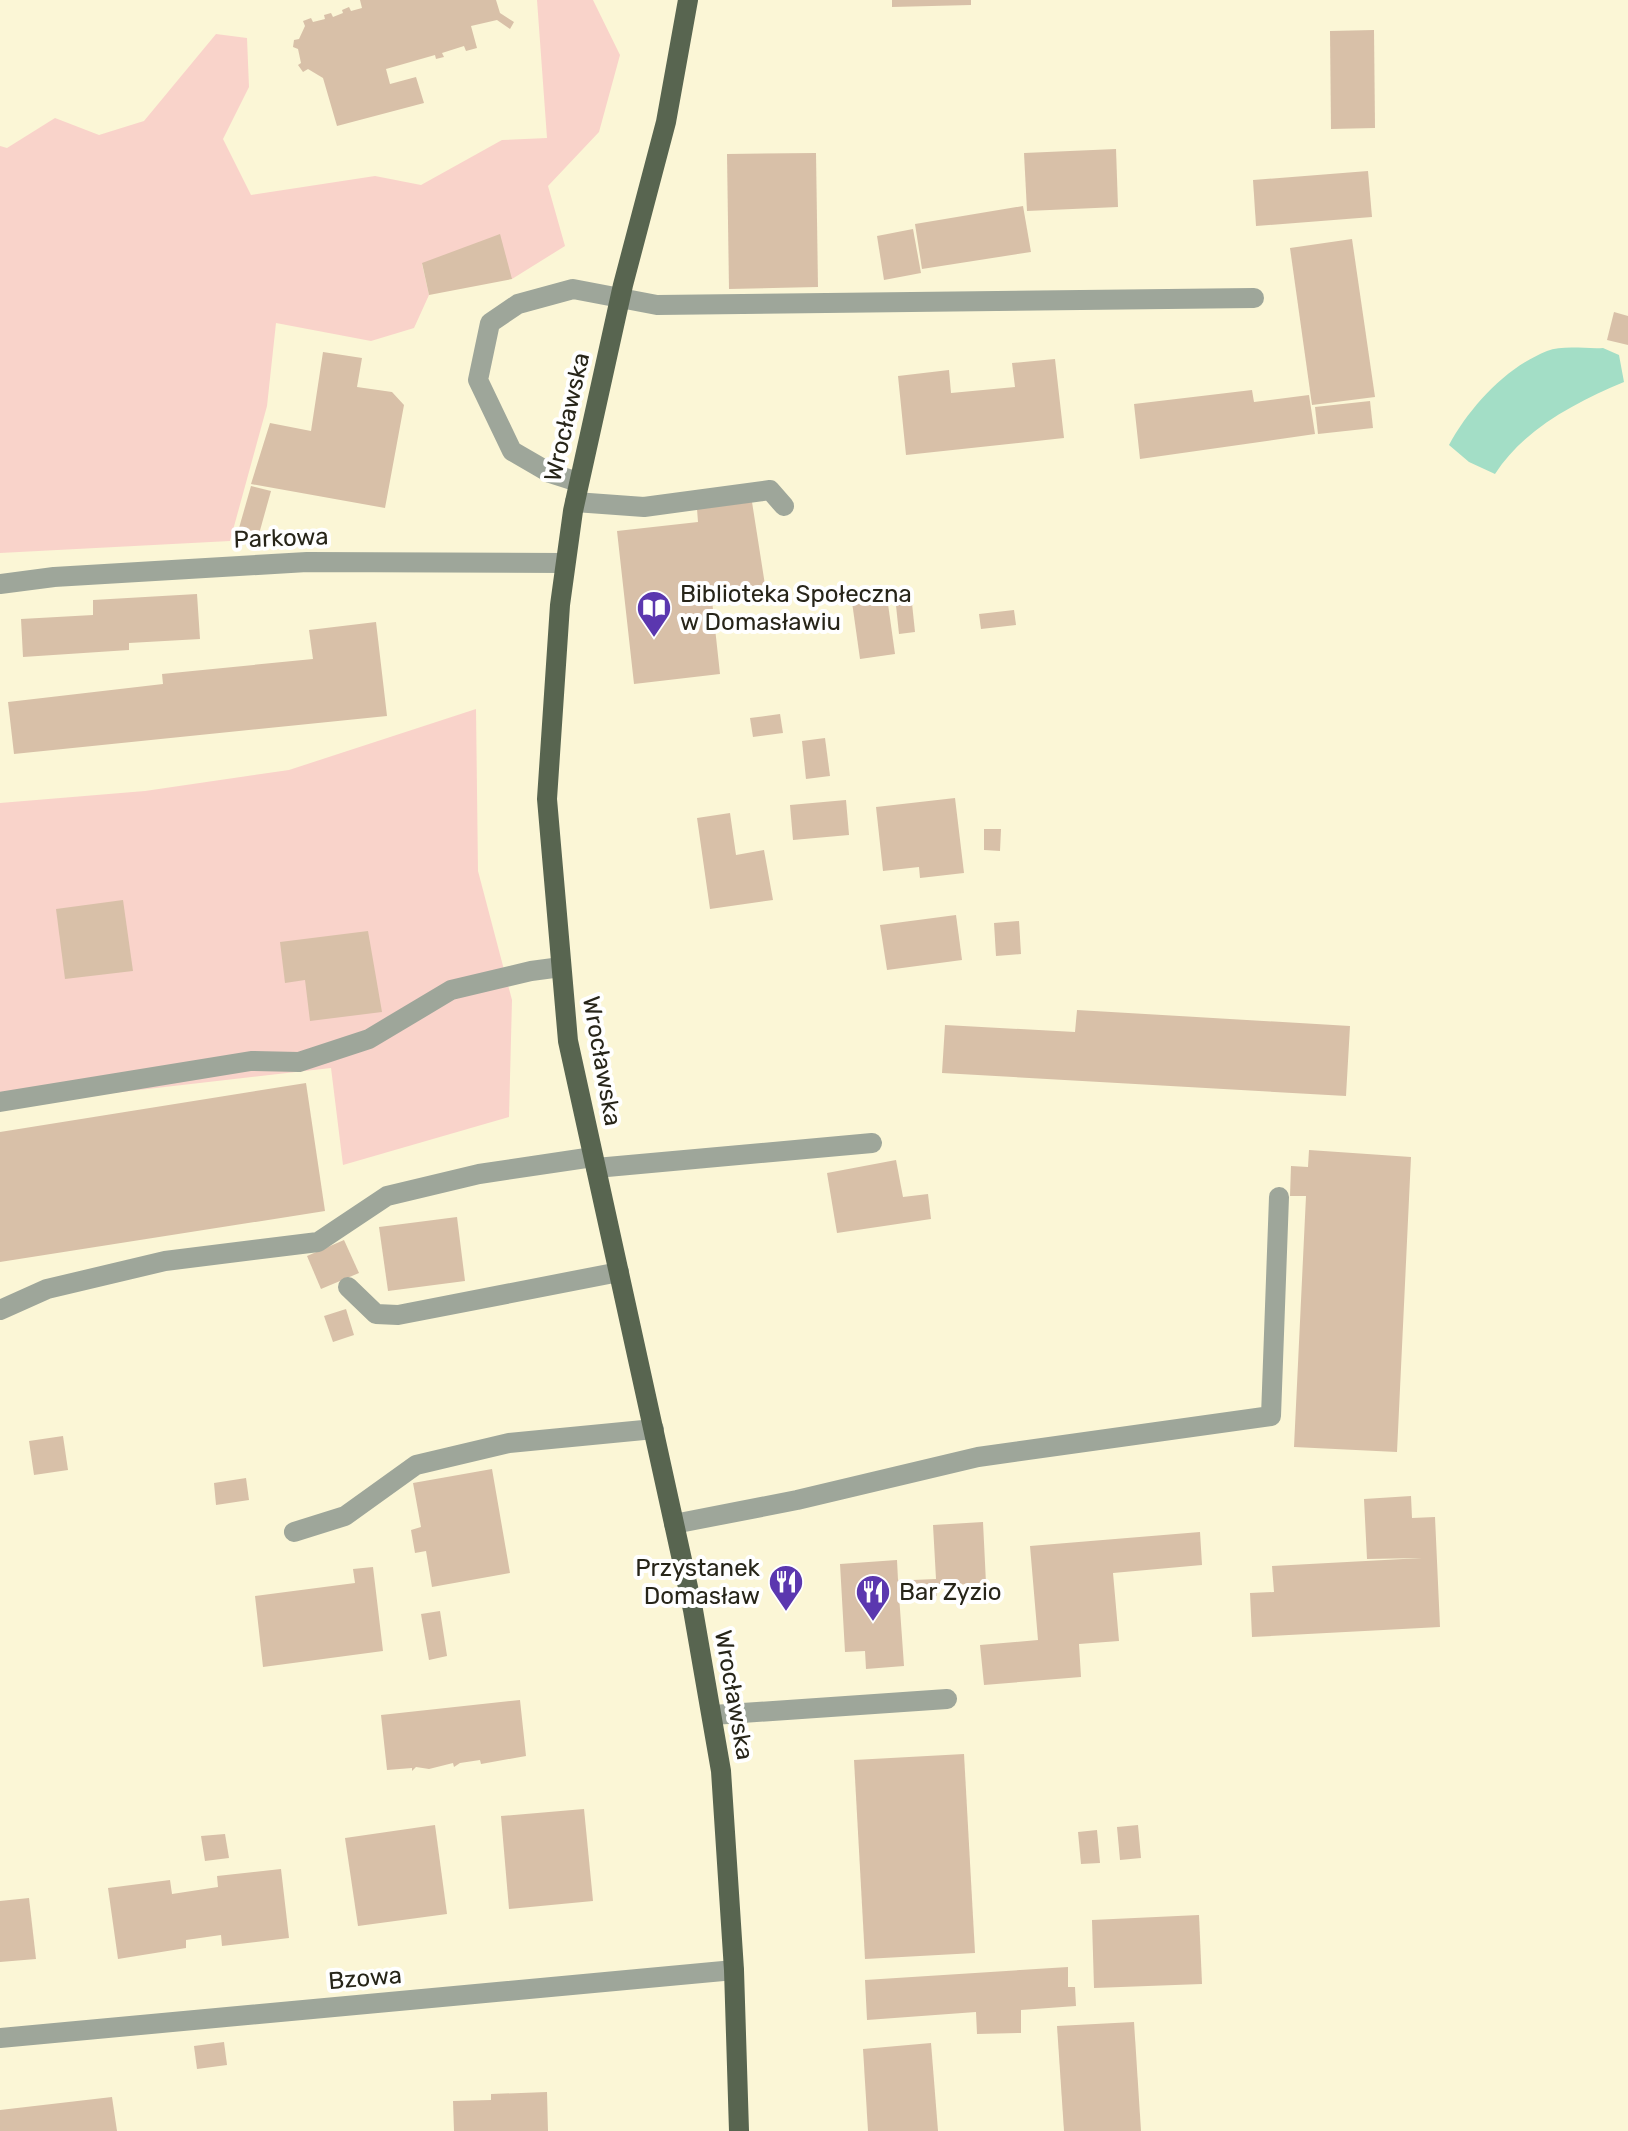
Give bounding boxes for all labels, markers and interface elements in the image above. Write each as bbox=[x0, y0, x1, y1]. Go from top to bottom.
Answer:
street label: Wrocławska bbox=[539, 350, 595, 484]
street label: Parkowa bbox=[233, 522, 329, 554]
place label: Biblioteka Społeczna w Domasławiu bbox=[680, 580, 912, 636]
library icon: Biblioteka Społeczna w Domasławiu bbox=[635, 589, 673, 639]
street label: Wrocławska bbox=[577, 994, 627, 1128]
place label: Przystanek Domasław bbox=[635, 1554, 761, 1610]
restaurant icon: Przystanek Domasław bbox=[767, 1563, 805, 1613]
restaurant icon: Bar Zyzio bbox=[854, 1573, 892, 1623]
place label: Bar Zyzio bbox=[899, 1578, 1002, 1606]
street label: Wrocławska bbox=[709, 1628, 759, 1762]
street label: Bzowa bbox=[327, 1961, 403, 1995]

